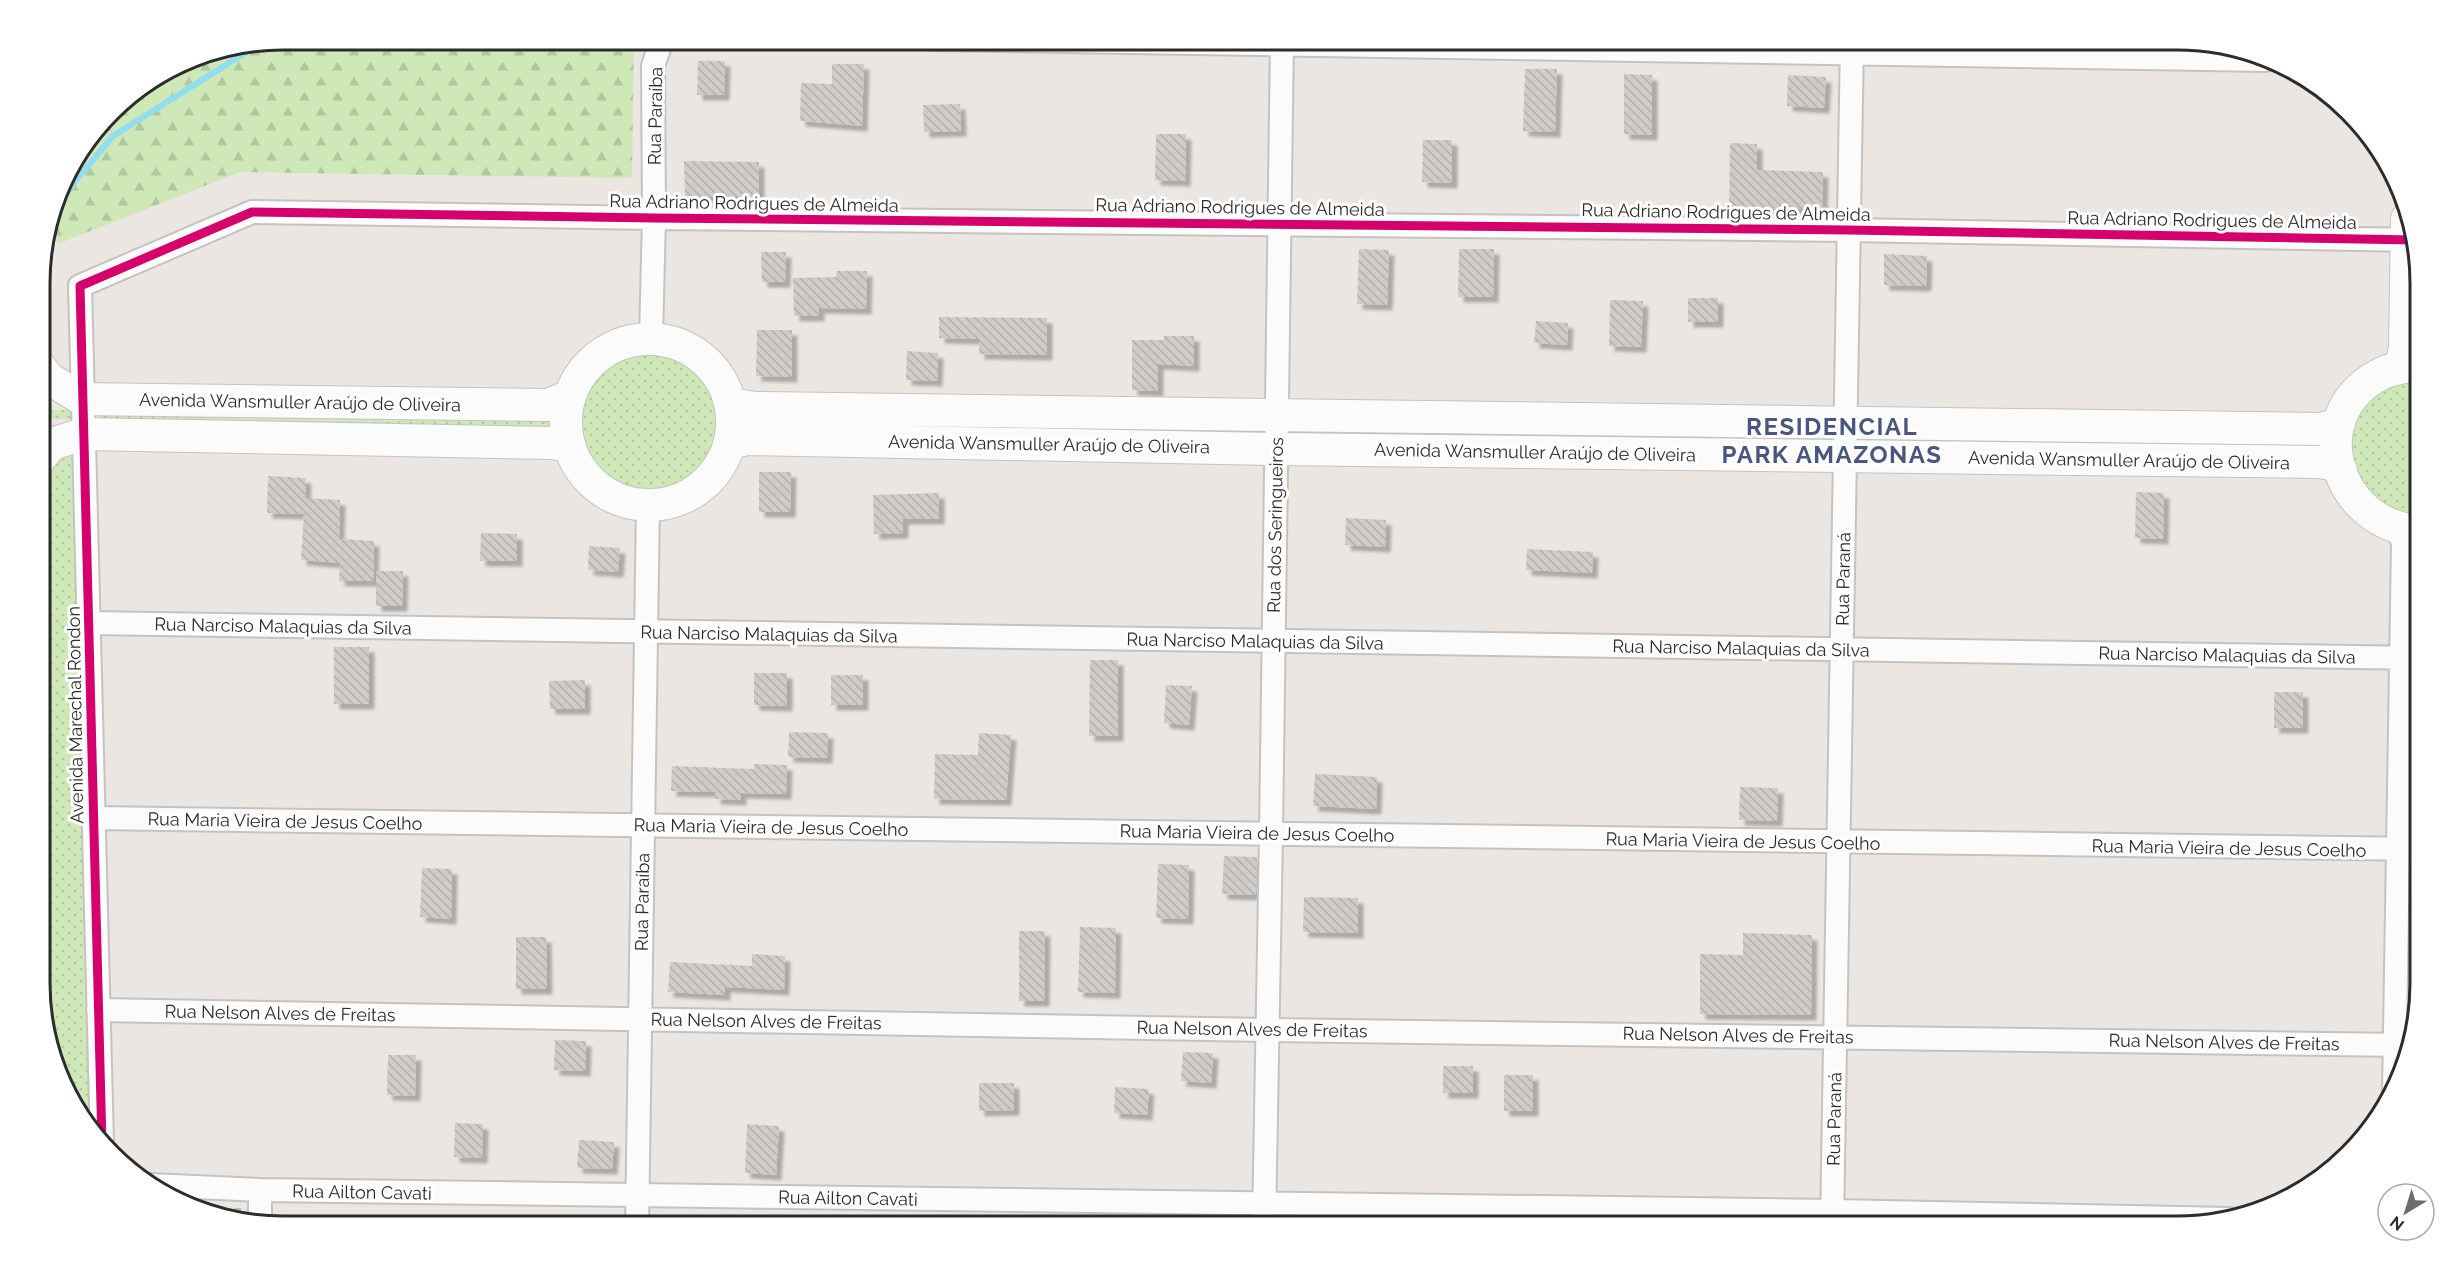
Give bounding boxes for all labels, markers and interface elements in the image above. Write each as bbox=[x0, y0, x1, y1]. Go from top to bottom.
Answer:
street label: Rua Paraíba bbox=[644, 67, 666, 165]
street label: Rua Adriano Rodrigues de Almeida bbox=[609, 190, 899, 216]
street label: Rua Adriano Rodrigues de Almeida bbox=[1095, 194, 1385, 220]
street label: Rua Adriano Rodrigues de Almeida bbox=[1581, 199, 1871, 225]
street label: Rua Adriano Rodrigues de Almeida bbox=[2067, 207, 2357, 233]
street label: Avenida Wansmuller Araújo de Oliveira bbox=[139, 389, 461, 415]
district label: RESIDENCIAL PARK AMAZONAS bbox=[1722, 412, 1942, 469]
street label: Avenida Wansmuller Araújo de Oliveira bbox=[888, 431, 1210, 457]
street label: Rua dos Seringueiros bbox=[1263, 437, 1287, 613]
street label: Avenida Wansmuller Araújo de Oliveira bbox=[1374, 439, 1696, 465]
street label: Avenida Wansmuller Araújo de Oliveira bbox=[1968, 447, 2290, 473]
street label: Rua Paraná bbox=[1832, 532, 1854, 626]
street label: Avenida Marechal Rondon bbox=[63, 606, 87, 824]
street label: Rua Narciso Malaquias da Silva bbox=[154, 613, 412, 639]
street label: Rua Narciso Malaquias da Silva bbox=[640, 621, 898, 647]
street label: Rua Narciso Malaquias da Silva bbox=[1126, 628, 1384, 654]
street label: Rua Narciso Malaquias da Silva bbox=[1612, 635, 1870, 661]
street label: Rua Narciso Malaquias da Silva bbox=[2098, 642, 2356, 668]
street label: Rua Maria Vieira de Jesus Coelho bbox=[147, 808, 423, 834]
street label: Rua Maria Vieira de Jesus Coelho bbox=[633, 814, 909, 840]
street label: Rua Maria Vieira de Jesus Coelho bbox=[1119, 820, 1395, 846]
street label: Rua Maria Vieira de Jesus Coelho bbox=[1605, 828, 1881, 854]
street label: Rua Maria Vieira de Jesus Coelho bbox=[2091, 835, 2367, 861]
street label: Rua Paraíba bbox=[631, 853, 653, 951]
street label: Rua Nelson Alves de Freitas bbox=[164, 1000, 396, 1026]
street label: Rua Nelson Alves de Freitas bbox=[650, 1008, 882, 1034]
street label: Rua Nelson Alves de Freitas bbox=[1136, 1016, 1368, 1042]
street label: Rua Nelson Alves de Freitas bbox=[1622, 1022, 1854, 1048]
street label: Rua Nelson Alves de Freitas bbox=[2108, 1029, 2340, 1055]
street label: Rua Paraná bbox=[1823, 1072, 1845, 1166]
street label: Rua Ailton Cavati bbox=[292, 1180, 432, 1204]
north arrow bbox=[2376, 1182, 2436, 1242]
street label: Rua Ailton Cavati bbox=[778, 1186, 918, 1210]
text: N bbox=[2386, 1212, 2408, 1235]

